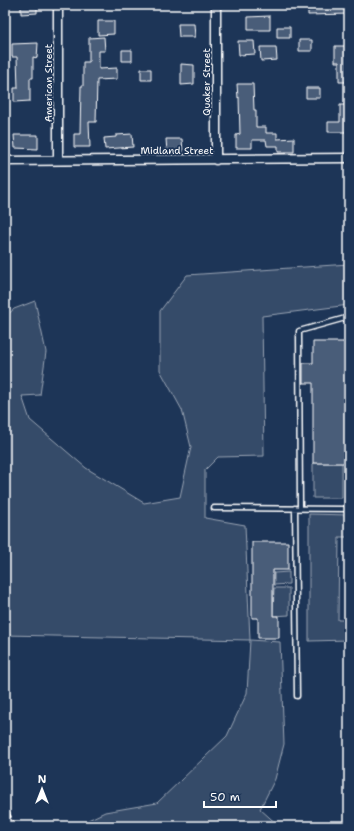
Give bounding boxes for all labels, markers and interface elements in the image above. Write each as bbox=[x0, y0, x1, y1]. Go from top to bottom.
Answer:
street label: American Street bbox=[42, 44, 55, 122]
street label: Quaker Street bbox=[200, 48, 213, 116]
street label: Midland Street bbox=[140, 144, 214, 157]
north arrow bbox=[22, 769, 62, 809]
text: N bbox=[38, 772, 47, 787]
scale bar bbox=[204, 783, 276, 809]
text: 50 m bbox=[210, 789, 240, 805]

